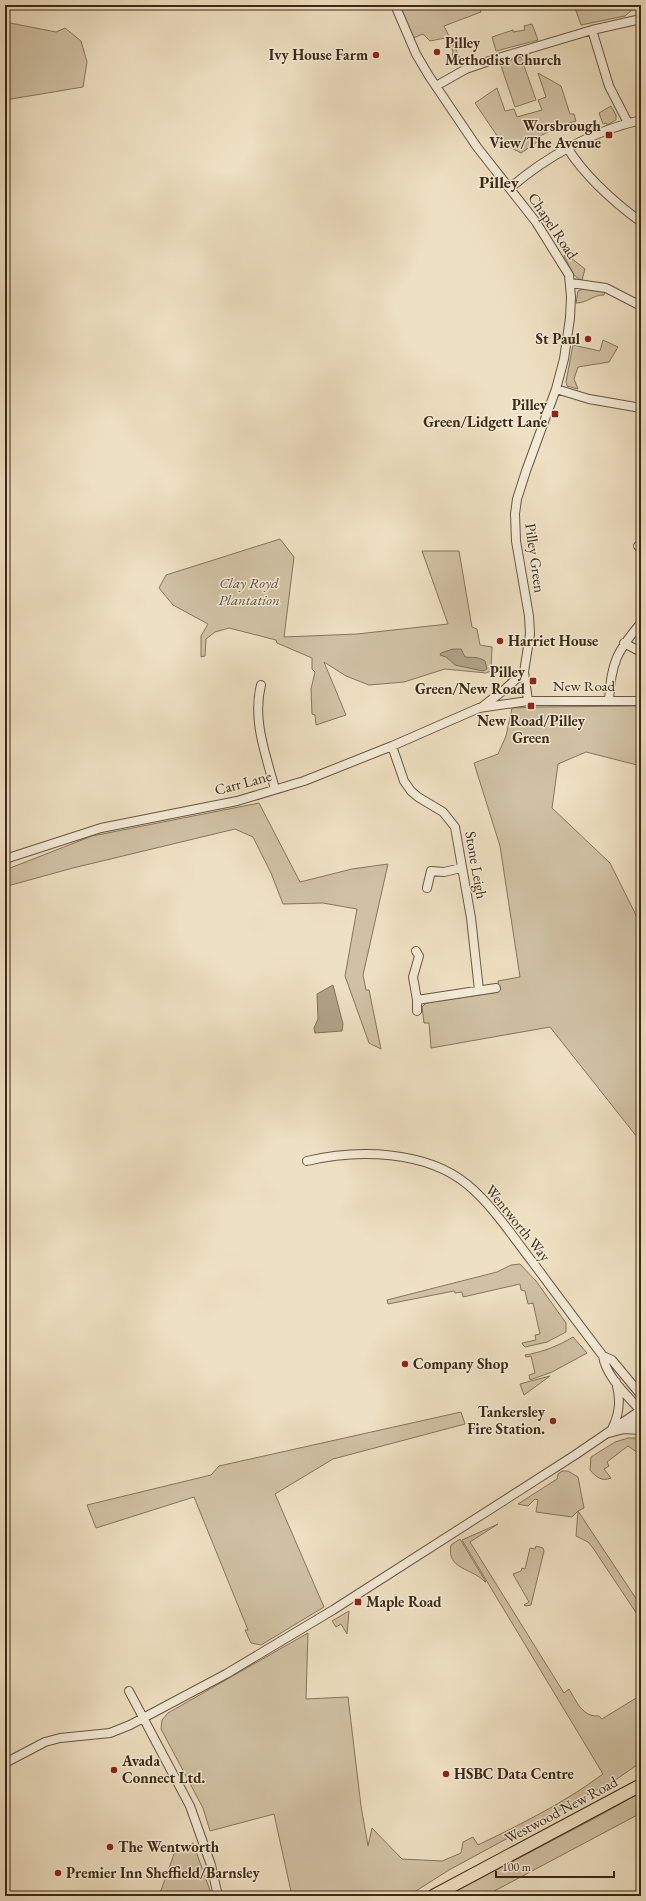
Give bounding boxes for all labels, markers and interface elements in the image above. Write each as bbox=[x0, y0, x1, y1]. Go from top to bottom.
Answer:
place label: Pilley Methodist Church bbox=[445, 33, 562, 69]
place label: Ivy House Farm bbox=[269, 45, 368, 64]
marker: Pilley Methodist Church bbox=[432, 47, 442, 57]
marker: Ivy House Farm bbox=[371, 50, 381, 60]
place label: Worsbrough View/The Avenue bbox=[489, 116, 602, 152]
marker: Worsbrough View/The Avenue bbox=[604, 130, 614, 140]
district label: Pilley bbox=[479, 171, 520, 193]
street label: Chapel Road bbox=[524, 189, 583, 263]
place label: St Paul bbox=[536, 329, 581, 348]
marker: St Paul bbox=[583, 334, 593, 344]
place label: Pilley Green/Lidgett Lane bbox=[423, 395, 548, 431]
marker: Pilley Green/Lidgett Lane bbox=[550, 409, 560, 419]
street label: Pilley Green bbox=[521, 522, 550, 594]
park label: Clay Royd Plantation bbox=[218, 573, 280, 609]
place label: Harriet House bbox=[508, 631, 598, 650]
marker: Harriet House bbox=[495, 636, 505, 646]
place label: Pilley Green/New Road bbox=[415, 662, 526, 698]
marker: Pilley Green/New Road bbox=[528, 676, 538, 686]
street label: New Road bbox=[553, 676, 616, 695]
marker: New Road/Pilley Green bbox=[526, 701, 536, 711]
place label: New Road/Pilley Green bbox=[477, 711, 586, 747]
street label: Carr Lane bbox=[212, 766, 274, 799]
street label: Stone Leigh bbox=[461, 830, 492, 901]
street label: Wentworth Way bbox=[482, 1181, 555, 1265]
place label: Company Shop bbox=[413, 1354, 509, 1373]
marker: Company Shop bbox=[400, 1359, 410, 1369]
place label: Tankersley Fire Station. bbox=[467, 1402, 546, 1438]
marker: Tankersley Fire Station. bbox=[548, 1416, 558, 1426]
place label: Maple Road bbox=[366, 1592, 442, 1611]
marker: Maple Road bbox=[353, 1597, 363, 1607]
place label: Avada Connect Ltd. bbox=[121, 1751, 205, 1787]
place label: HSBC Data Centre bbox=[454, 1764, 574, 1783]
marker: Avada Connect Ltd. bbox=[109, 1765, 119, 1775]
marker: HSBC Data Centre bbox=[441, 1769, 451, 1779]
street label: Westwood New Road bbox=[501, 1772, 621, 1847]
place label: The Wentworth bbox=[118, 1837, 220, 1856]
marker: The Wentworth bbox=[105, 1842, 115, 1852]
scale bar bbox=[496, 1853, 614, 1879]
text: 100 m bbox=[502, 1859, 532, 1875]
place label: Premier Inn Sheffield/Barnsley bbox=[66, 1863, 260, 1882]
marker: Premier Inn Sheffield/Barnsley bbox=[53, 1868, 63, 1878]

